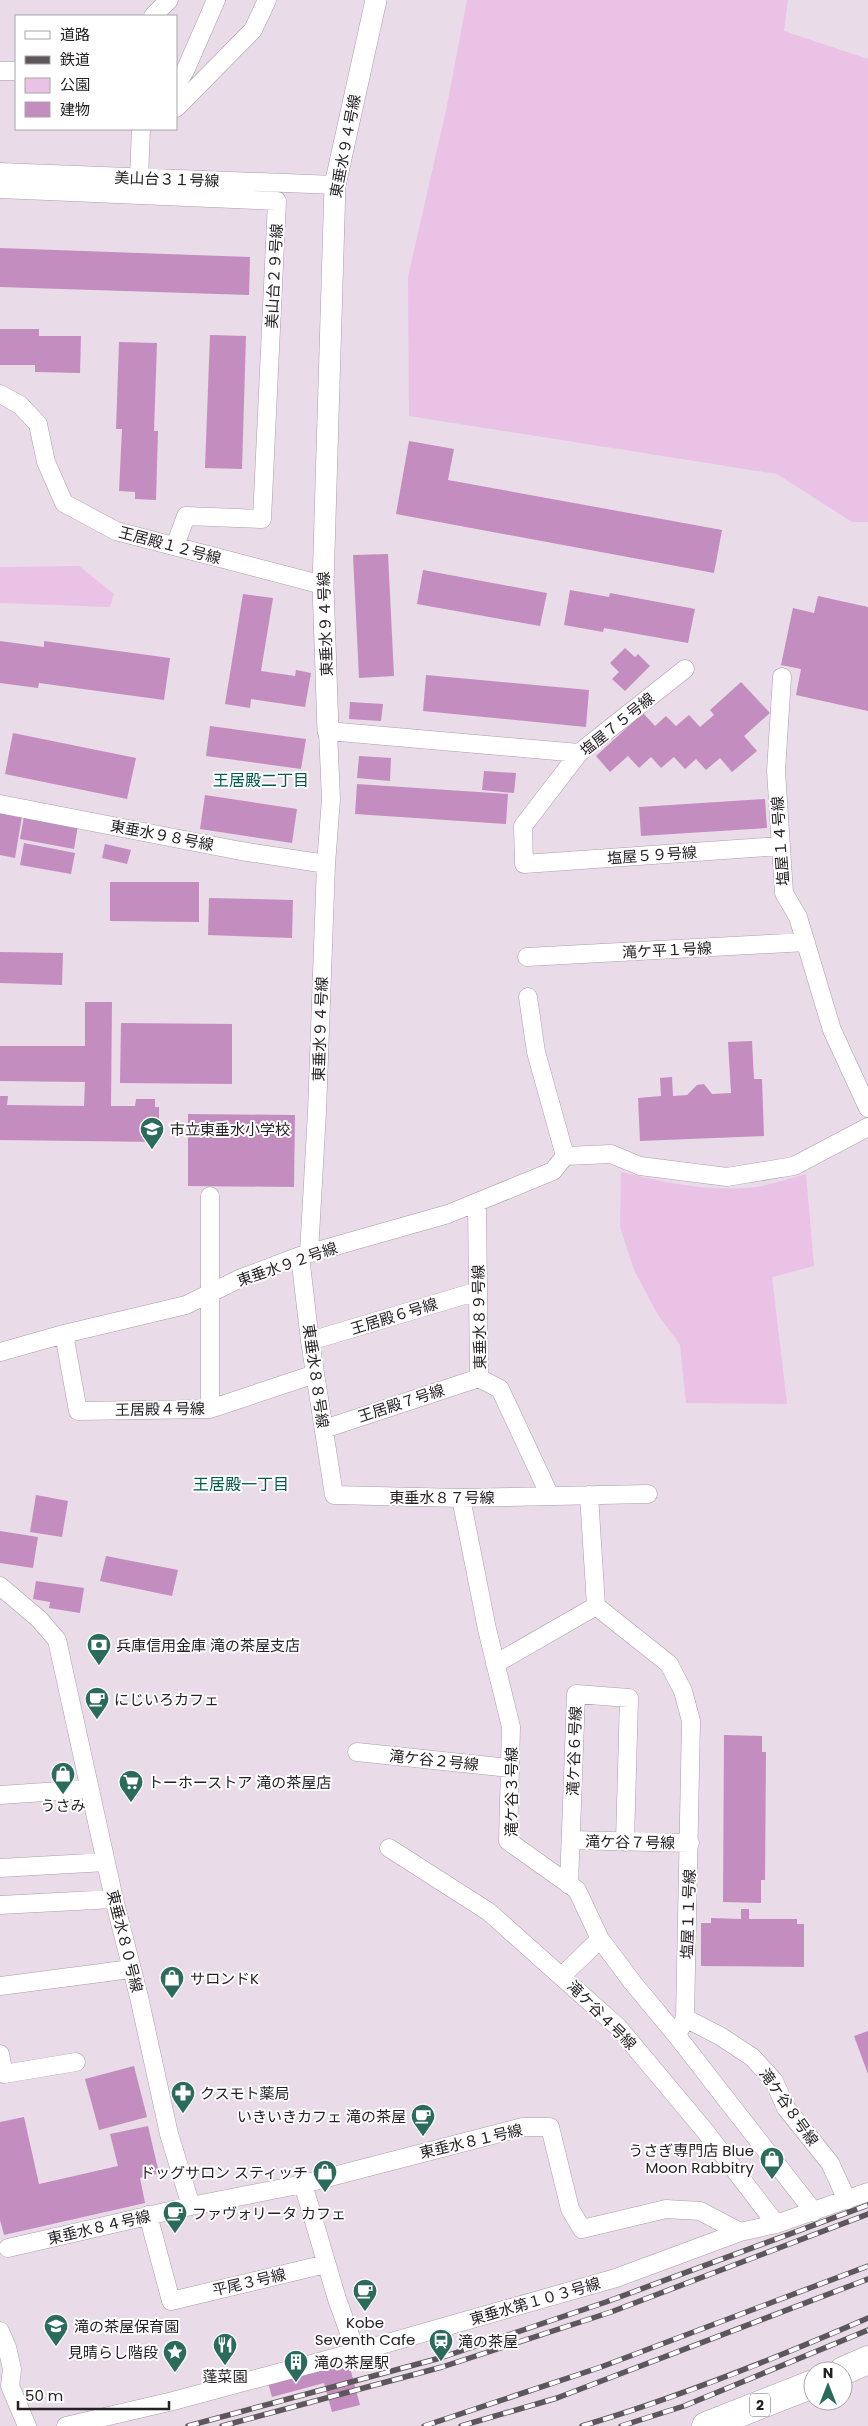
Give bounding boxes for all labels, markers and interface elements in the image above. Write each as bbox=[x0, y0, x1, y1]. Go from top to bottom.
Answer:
legend bbox=[15, 15, 178, 130]
text: 道路 bbox=[60, 24, 90, 45]
text: 鉄道 bbox=[60, 49, 90, 70]
text: 公園 bbox=[60, 74, 90, 95]
street label: 東垂水９４号線 bbox=[325, 92, 365, 200]
text: 建物 bbox=[60, 99, 90, 120]
street label: 美山台３１号線 bbox=[114, 167, 220, 191]
street label: 美山台２９号線 bbox=[261, 223, 287, 329]
street label: 王居殿１２号線 bbox=[117, 521, 223, 569]
street label: 東垂水９４号線 bbox=[313, 571, 337, 677]
street label: 塩屋７５号線 bbox=[575, 688, 659, 760]
district label: 王居殿二丁目 bbox=[213, 769, 309, 792]
street label: 塩屋１４号線 bbox=[766, 795, 794, 887]
street label: 東垂水９８号線 bbox=[108, 815, 216, 855]
street label: 塩屋５９号線 bbox=[606, 841, 698, 869]
street label: 滝ケ平１号線 bbox=[622, 937, 712, 963]
street label: 東垂水９４号線 bbox=[308, 976, 332, 1082]
school or university icon: 市立東垂水小学校 bbox=[139, 1116, 165, 1150]
place label: 市立東垂水小学校 bbox=[170, 1119, 290, 1140]
street label: 東垂水９２号線 bbox=[234, 1237, 340, 1291]
street label: 東垂水８９号線 bbox=[468, 1264, 490, 1370]
street label: 王居殿６号線 bbox=[348, 1293, 440, 1339]
street label: 東垂水８８号線 bbox=[298, 1323, 334, 1429]
street label: 王居殿７号線 bbox=[355, 1379, 447, 1427]
street label: 王居殿４号線 bbox=[115, 1398, 205, 1420]
district label: 王居殿一丁目 bbox=[193, 1473, 289, 1496]
street label: 東垂水８７号線 bbox=[389, 1487, 495, 1508]
bank icon: 兵庫信用金庫 滝の茶屋支店 bbox=[86, 1632, 112, 1666]
place label: 兵庫信用金庫 滝の茶屋支店 bbox=[116, 1635, 300, 1656]
cafe icon: にじいろカフェ bbox=[84, 1686, 110, 1720]
place label: にじいろカフェ bbox=[114, 1689, 219, 1710]
street label: 滝ケ谷６号線 bbox=[562, 1706, 586, 1796]
street label: 滝ケ谷２号線 bbox=[388, 1745, 480, 1775]
street label: 滝ケ谷３号線 bbox=[501, 1747, 522, 1837]
shop icon: うさみ bbox=[50, 1761, 76, 1795]
supermarket icon: トーホーストア 滝の茶屋店 bbox=[118, 1769, 144, 1803]
place label: トーホーストア 滝の茶屋店 bbox=[148, 1772, 331, 1793]
place label: うさみ bbox=[40, 1795, 86, 1816]
street label: 滝ケ谷７号線 bbox=[585, 1831, 675, 1853]
street label: 塩屋１１号線 bbox=[676, 1869, 700, 1959]
street label: 東垂水８０号線 bbox=[102, 1888, 148, 1994]
shop icon: サロンドK bbox=[159, 1965, 185, 1999]
place label: サロンドK bbox=[190, 1968, 259, 1989]
street label: 滝ケ谷４号線 bbox=[563, 1976, 641, 2054]
street label: 滝ケ谷８号線 bbox=[755, 2064, 823, 2150]
pharmacy icon: クスモト薬局 bbox=[170, 2080, 196, 2114]
place label: クスモト薬局 bbox=[200, 2083, 290, 2104]
cafe icon: いきいきカフェ 滝の茶屋 bbox=[410, 2103, 436, 2137]
place label: いきいきカフェ 滝の茶屋 bbox=[237, 2106, 406, 2127]
street label: 東垂水８１号線 bbox=[417, 2119, 525, 2163]
place label: うさぎ専門店 Blue Moon Rabbitry bbox=[628, 2140, 755, 2178]
shop icon: うさぎ専門店 Blue Moon Rabbitry bbox=[759, 2146, 785, 2180]
shop icon: ドッグサロン スティッチ bbox=[312, 2159, 338, 2193]
place label: ドッグサロン スティッチ bbox=[140, 2162, 308, 2183]
cafe icon: ファヴォリータ カフェ bbox=[162, 2200, 188, 2234]
place label: ファヴォリータ カフェ bbox=[192, 2203, 346, 2224]
street label: 東垂水８４号線 bbox=[45, 2205, 153, 2249]
street label: 平尾３号線 bbox=[210, 2263, 288, 2301]
street label: 東垂水第１０３号線 bbox=[467, 2272, 603, 2330]
cafe icon: Kobe Seventh Cafe bbox=[352, 2278, 378, 2312]
place label: Kobe Seventh Cafe bbox=[315, 2312, 415, 2350]
school or university icon: 滝の茶屋保育園 bbox=[43, 2313, 69, 2347]
place label: 滝の茶屋保育園 bbox=[74, 2316, 179, 2337]
station icon: 滝の茶屋 bbox=[428, 2328, 454, 2362]
place label: 滝の茶屋 bbox=[458, 2331, 518, 2352]
restaurant icon: 蓬菜園 bbox=[212, 2332, 238, 2366]
place icon: 見晴らし階段 bbox=[162, 2339, 188, 2373]
place label: 見晴らし階段 bbox=[68, 2342, 158, 2363]
building icon: 滝の茶屋駅 bbox=[283, 2349, 309, 2383]
place label: 滝の茶屋駅 bbox=[314, 2352, 389, 2373]
north arrow bbox=[803, 2361, 853, 2411]
text: N bbox=[823, 2363, 833, 2383]
place label: 蓬菜園 bbox=[202, 2366, 248, 2387]
scale bar bbox=[18, 2378, 169, 2410]
text: 50 m bbox=[25, 2385, 63, 2406]
road number: 2 bbox=[750, 2394, 770, 2416]

